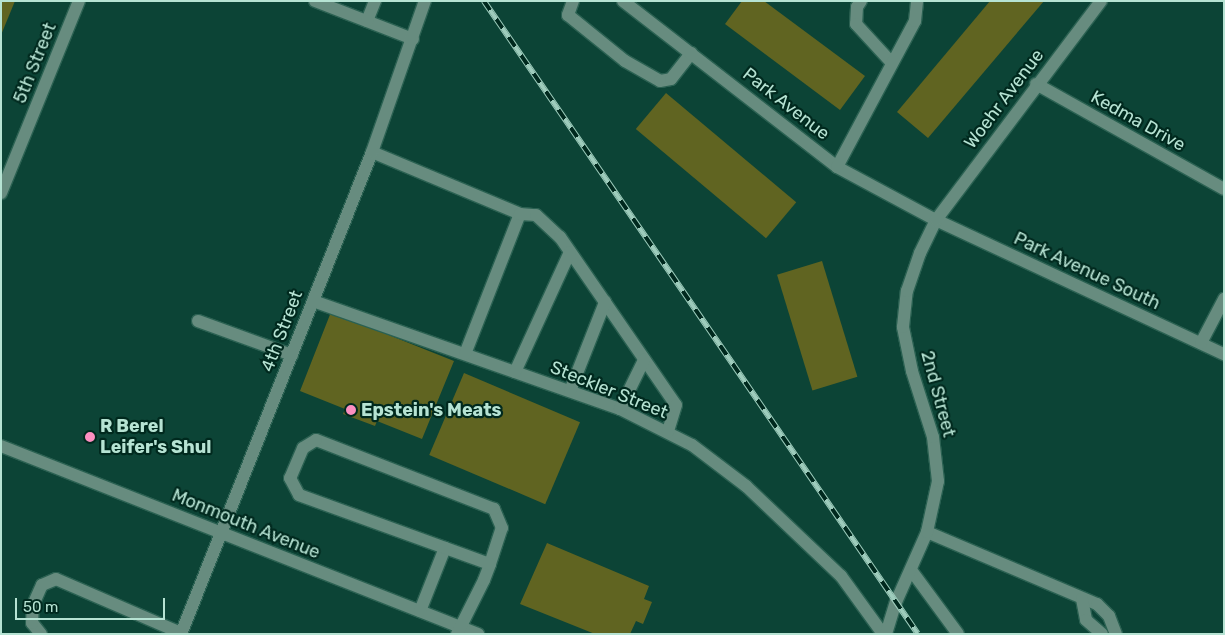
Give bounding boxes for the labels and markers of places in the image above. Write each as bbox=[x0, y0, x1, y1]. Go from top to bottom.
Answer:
place label: Epstein's Meats bbox=[361, 399, 502, 421]
marker: Epstein's Meats bbox=[345, 404, 357, 416]
place label: R Berel Leifer's Shul bbox=[100, 416, 211, 458]
marker: R Berel Leifer's Shul bbox=[84, 431, 96, 443]

